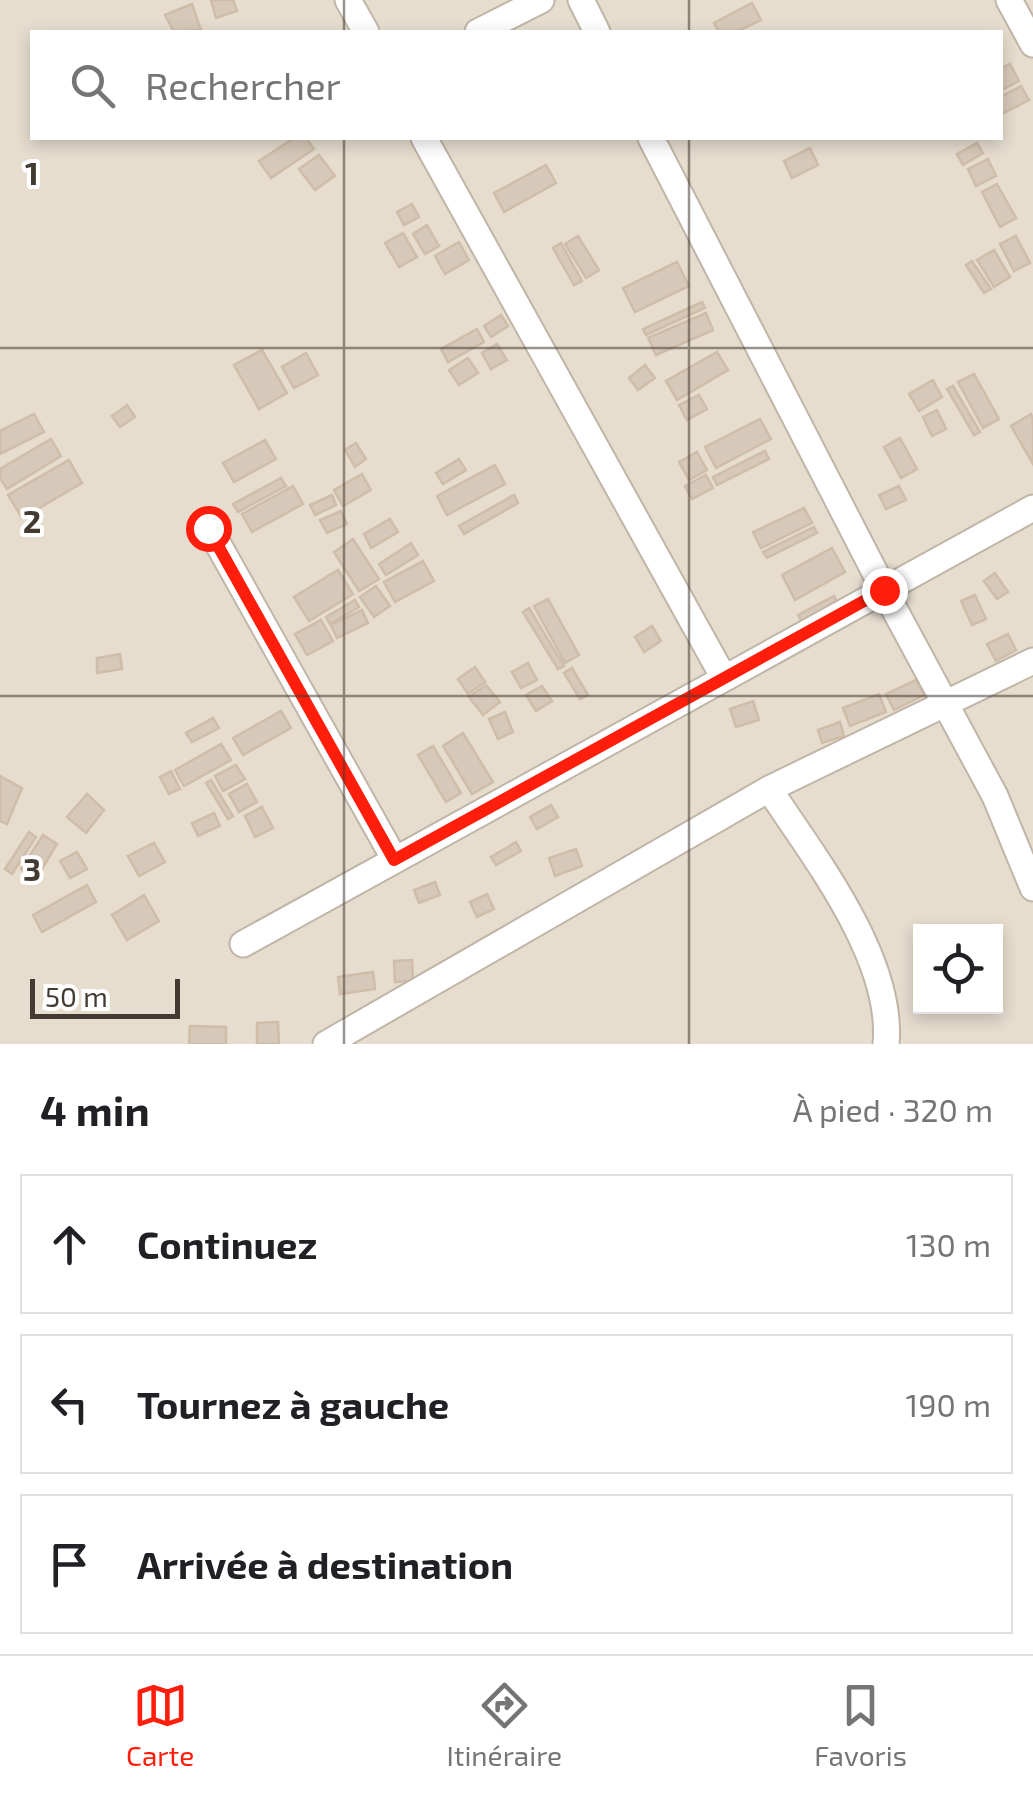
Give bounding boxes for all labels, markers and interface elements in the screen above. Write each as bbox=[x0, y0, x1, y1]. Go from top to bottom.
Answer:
search box bbox=[30, 30, 1003, 140]
icon: search bbox=[65, 58, 120, 113]
text: Rechercher bbox=[145, 62, 341, 108]
text: 1 bbox=[25, 153, 39, 191]
text: 2 bbox=[23, 501, 41, 539]
route start bbox=[186, 506, 232, 552]
route end bbox=[862, 568, 908, 614]
text: 3 bbox=[23, 849, 41, 887]
map controls bbox=[913, 924, 1003, 1014]
button: locate bbox=[913, 924, 1003, 1014]
scale bar bbox=[30, 974, 180, 1018]
text: 50 m bbox=[45, 979, 108, 1013]
text: 4 min bbox=[40, 1084, 150, 1134]
text: À pied · 320 m bbox=[793, 1090, 993, 1128]
icon: ahead bbox=[42, 1217, 97, 1272]
text: Continuez bbox=[137, 1221, 317, 1267]
text: 130 m bbox=[906, 1225, 991, 1263]
icon: left bbox=[42, 1377, 97, 1432]
text: Tournez à gauche bbox=[137, 1381, 449, 1427]
text: 190 m bbox=[905, 1385, 991, 1423]
icon: arrive bbox=[42, 1537, 97, 1592]
text: Arrivée à destination bbox=[137, 1541, 513, 1587]
tab: Carte bbox=[126, 1678, 194, 1772]
tab: Itinéraire bbox=[446, 1678, 562, 1772]
tab: Favoris bbox=[814, 1678, 907, 1772]

